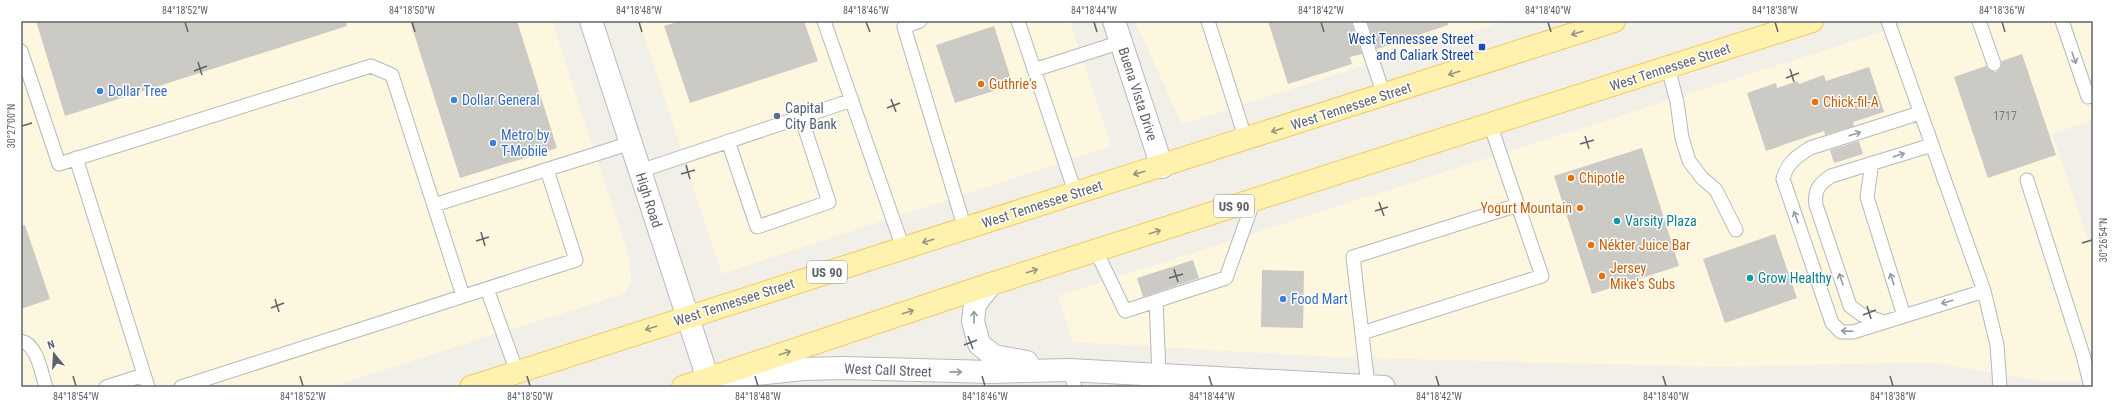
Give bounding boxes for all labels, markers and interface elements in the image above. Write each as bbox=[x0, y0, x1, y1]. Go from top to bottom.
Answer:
text: 84°18'52"W bbox=[162, 5, 208, 16]
text: 84°18'50"W bbox=[389, 5, 435, 16]
text: 84°18'48"W bbox=[616, 5, 662, 16]
text: 84°18'46"W bbox=[843, 5, 889, 16]
text: 84°18'44"W bbox=[1071, 5, 1117, 16]
text: 84°18'42"W bbox=[1298, 5, 1344, 16]
text: 84°18'40"W bbox=[1525, 5, 1571, 16]
text: 84°18'38"W bbox=[1752, 5, 1798, 16]
text: 84°18'36"W bbox=[1979, 5, 2025, 16]
one-way arrow bbox=[1571, 30, 1584, 37]
place label: West Tennessee Street and Caliark Street bbox=[1348, 31, 1474, 63]
street label: West Tennessee Street bbox=[1608, 40, 1732, 94]
marker: West Tennessee Street and Caliark Street bbox=[1477, 42, 1487, 52]
street label: Buena Vista Drive bbox=[1115, 45, 1161, 143]
one-way arrow bbox=[2071, 52, 2079, 64]
one-way arrow bbox=[1447, 70, 1460, 77]
place label: Guthrie's bbox=[989, 76, 1037, 92]
marker: Guthrie's bbox=[976, 79, 986, 89]
street label: West Tennessee Street bbox=[1289, 79, 1413, 133]
place label: Dollar Tree bbox=[108, 83, 168, 99]
marker: Dollar Tree bbox=[95, 86, 105, 96]
place label: Dollar General bbox=[462, 92, 540, 108]
place label: Chick-fil-A bbox=[1823, 94, 1879, 110]
marker: Dollar General bbox=[449, 95, 459, 105]
marker: Chick-fil-A bbox=[1810, 97, 1820, 107]
place label: Capital City Bank bbox=[785, 100, 837, 132]
text: 30°27'00"N bbox=[6, 104, 17, 148]
house number: 1717 bbox=[1993, 109, 2017, 123]
marker: Capital City Bank bbox=[772, 111, 782, 121]
place label: Metro by T-Mobile bbox=[501, 127, 549, 159]
one-way arrow bbox=[1270, 127, 1283, 134]
one-way arrow bbox=[1848, 130, 1861, 137]
marker: Metro by T-Mobile bbox=[488, 138, 498, 148]
one-way arrow bbox=[1893, 151, 1906, 158]
street label: High Road bbox=[633, 170, 665, 230]
one-way arrow bbox=[1133, 170, 1146, 177]
place label: Chipotle bbox=[1579, 170, 1625, 186]
marker: Chipotle bbox=[1566, 173, 1576, 183]
street label: West Tennessee Street bbox=[980, 177, 1104, 231]
road number: US 90 bbox=[1214, 195, 1254, 217]
place label: Yogurt Mountain bbox=[1480, 200, 1572, 216]
marker: Yogurt Mountain bbox=[1575, 203, 1585, 213]
one-way arrow bbox=[1792, 212, 1800, 224]
place label: Varsity Plaza bbox=[1625, 213, 1697, 229]
marker: Varsity Plaza bbox=[1612, 216, 1622, 226]
text: 30°26'54"N bbox=[2098, 218, 2109, 262]
one-way arrow bbox=[1149, 227, 1161, 235]
place label: Nékter Juice Bar bbox=[1599, 237, 1690, 253]
one-way arrow bbox=[922, 238, 935, 245]
marker: Nékter Juice Bar bbox=[1586, 240, 1596, 250]
place label: Jersey Mike's Subs bbox=[1610, 260, 1675, 292]
road number: US 90 bbox=[807, 261, 847, 283]
one-way arrow bbox=[1025, 267, 1038, 274]
place label: Grow Healthy bbox=[1758, 270, 1832, 286]
marker: Jersey Mike's Subs bbox=[1597, 271, 1607, 281]
one-way arrow bbox=[1888, 272, 1895, 285]
marker: Grow Healthy bbox=[1745, 273, 1755, 283]
one-way arrow bbox=[1837, 273, 1844, 286]
street label: West Tennessee Street bbox=[672, 275, 796, 329]
place label: Food Mart bbox=[1291, 291, 1348, 307]
marker: Food Mart bbox=[1278, 294, 1288, 304]
one-way arrow bbox=[1940, 299, 1953, 306]
one-way arrow bbox=[901, 308, 914, 315]
one-way arrow bbox=[970, 311, 978, 324]
one-way arrow bbox=[645, 325, 657, 333]
one-way arrow bbox=[1841, 327, 1854, 335]
north arrow bbox=[34, 334, 74, 374]
text: N bbox=[46, 338, 57, 352]
one-way arrow bbox=[778, 349, 791, 356]
street label: West Call Street bbox=[844, 360, 932, 380]
one-way arrow bbox=[949, 368, 962, 376]
text: 84°18'54"W bbox=[53, 391, 99, 402]
text: 84°18'52"W bbox=[280, 391, 326, 402]
text: 84°18'50"W bbox=[507, 391, 553, 402]
text: 84°18'48"W bbox=[735, 391, 781, 402]
text: 84°18'46"W bbox=[962, 391, 1008, 402]
text: 84°18'44"W bbox=[1189, 391, 1235, 402]
text: 84°18'42"W bbox=[1416, 391, 1462, 402]
text: 84°18'40"W bbox=[1643, 391, 1689, 402]
text: 84°18'38"W bbox=[1870, 391, 1916, 402]

